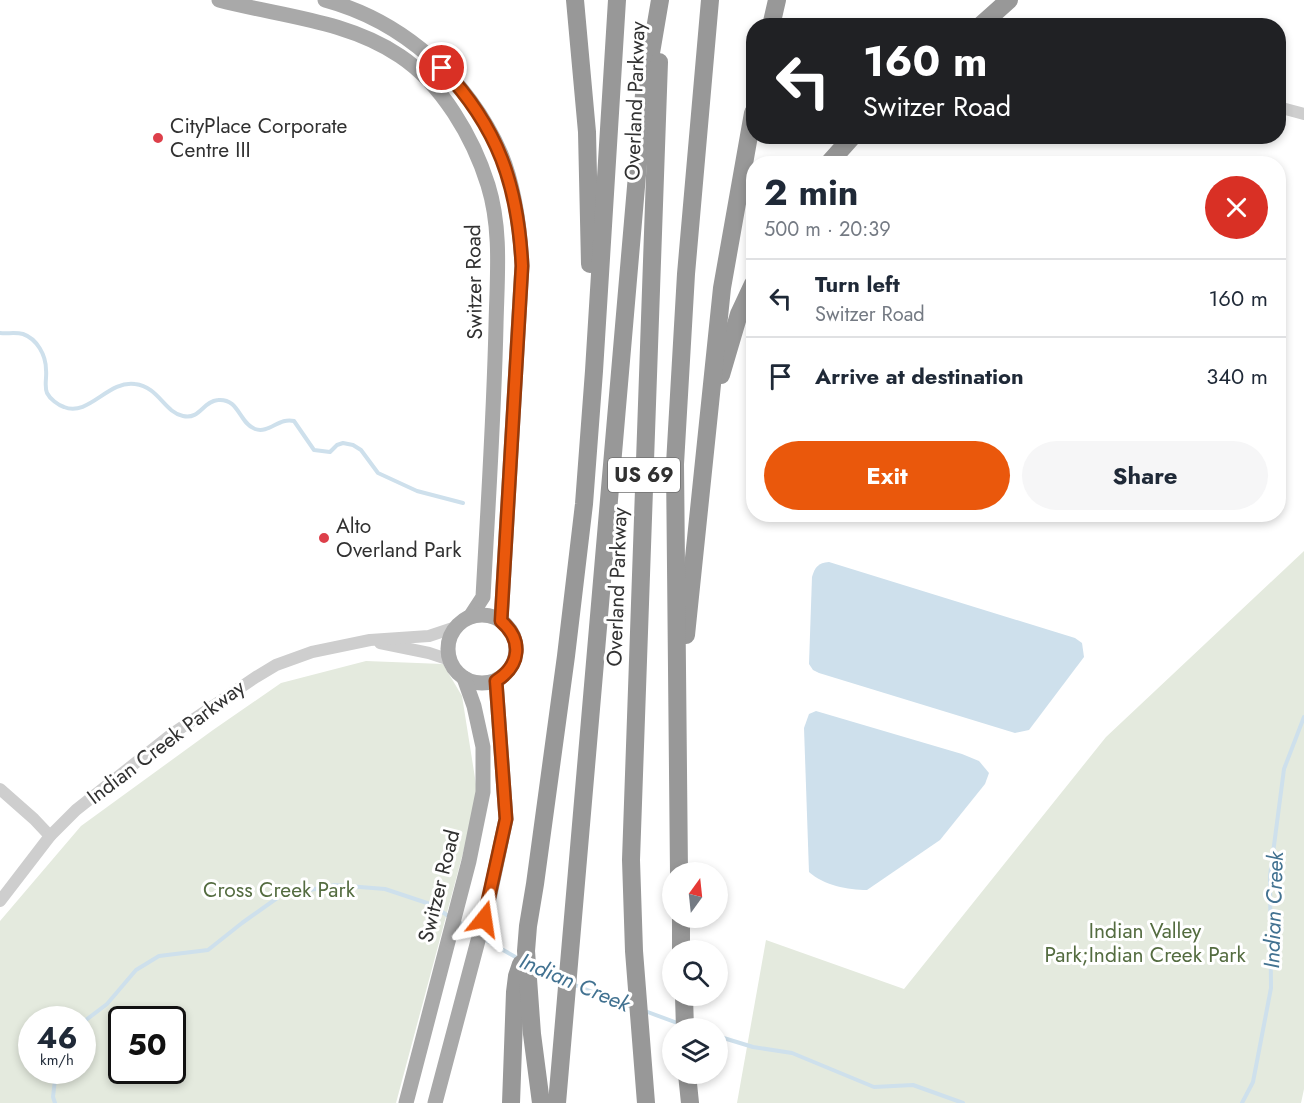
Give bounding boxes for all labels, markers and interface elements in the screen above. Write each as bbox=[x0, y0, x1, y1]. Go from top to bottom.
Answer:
street label: Overland Parkway bbox=[617, 20, 653, 181]
text: 160 m bbox=[863, 31, 987, 92]
pin bbox=[416, 42, 467, 93]
icon: left bbox=[764, 42, 842, 120]
icon: arrive bbox=[425, 51, 458, 84]
text: Switzer Road bbox=[863, 87, 1011, 126]
place label: CityPlace Corporate Centre III bbox=[170, 111, 348, 165]
marker: CityPlace Corporate Centre III bbox=[151, 131, 165, 145]
text: 2 min bbox=[764, 166, 859, 218]
button: close bbox=[1205, 176, 1268, 239]
text: 500 m · 20:39 bbox=[764, 215, 891, 244]
street label: Switzer Road bbox=[458, 224, 490, 340]
text: Turn left bbox=[815, 268, 900, 300]
icon: left bbox=[764, 282, 797, 315]
text: 160 m bbox=[1208, 282, 1268, 314]
text: Switzer Road bbox=[815, 300, 925, 329]
icon: arrive bbox=[764, 360, 797, 393]
text: Arrive at destination bbox=[815, 360, 1024, 392]
text: 340 m bbox=[1206, 360, 1268, 392]
button: Exit bbox=[764, 441, 1010, 510]
button: Share bbox=[1022, 441, 1268, 510]
road number: US 69 bbox=[608, 458, 680, 492]
street label: Overland Parkway bbox=[599, 506, 635, 667]
place label: Alto Overland Park bbox=[336, 511, 462, 565]
marker: Alto Overland Park bbox=[317, 531, 331, 545]
street label: Indian Creek Parkway bbox=[81, 672, 252, 811]
street label: Switzer Road bbox=[411, 826, 467, 946]
water label: Indian Creek bbox=[1255, 849, 1291, 969]
north arrow bbox=[662, 862, 728, 928]
map controls bbox=[662, 862, 728, 1084]
park label: Cross Creek Park bbox=[203, 875, 356, 905]
position arrow bbox=[452, 887, 516, 951]
park label: Indian Valley Park;Indian Creek Park bbox=[1044, 916, 1246, 970]
button: search bbox=[662, 940, 728, 1006]
water label: Indian Creek bbox=[515, 944, 637, 1020]
speed limit sign: 50 bbox=[108, 1006, 186, 1084]
text: 46 bbox=[36, 1016, 78, 1059]
button: layers bbox=[662, 1018, 728, 1084]
text: km/h bbox=[40, 1049, 74, 1071]

